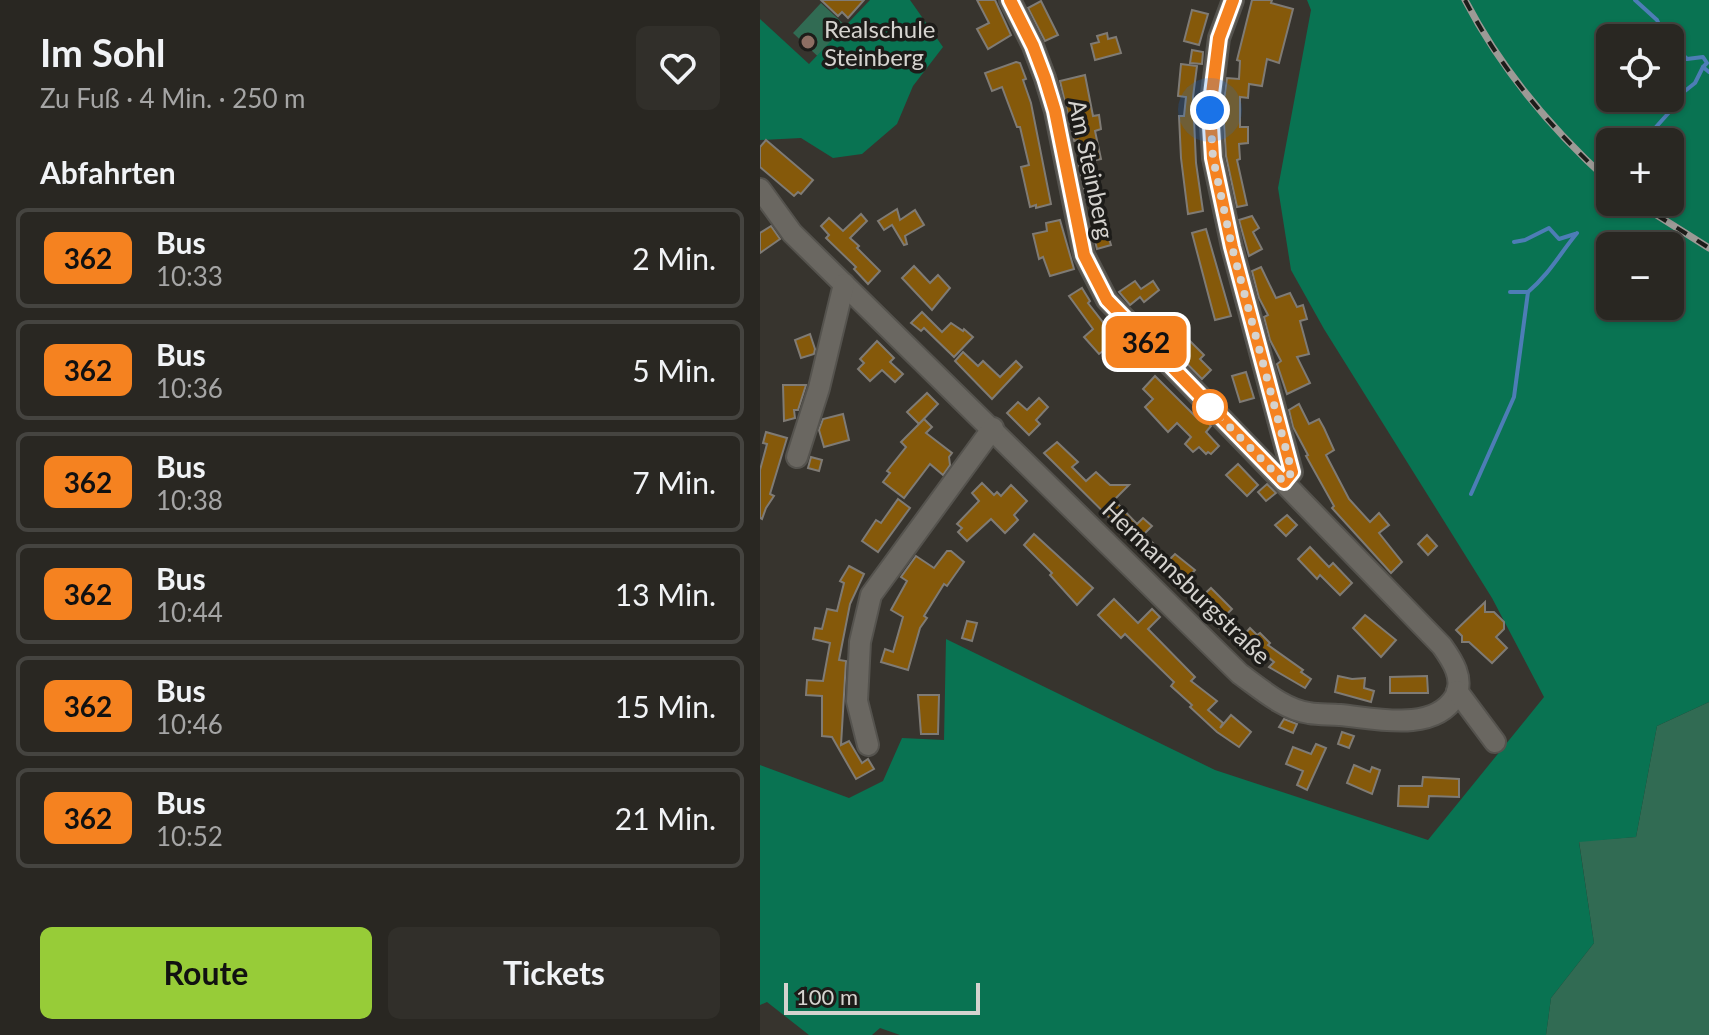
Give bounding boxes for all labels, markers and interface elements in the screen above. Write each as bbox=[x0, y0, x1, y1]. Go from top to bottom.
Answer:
place label: Realschule Steinberg bbox=[824, 14, 935, 71]
map controls bbox=[1596, 24, 1684, 320]
button: locate bbox=[1596, 24, 1684, 112]
button: heart bbox=[636, 26, 720, 110]
text: Im Sohl bbox=[40, 29, 166, 75]
marker: Realschule Steinberg bbox=[799, 33, 817, 51]
text: Zu Fuß · 4 Min. · 250 m bbox=[40, 82, 306, 114]
your location bbox=[1190, 90, 1230, 130]
street label: Am Steinberg bbox=[1063, 97, 1121, 241]
button: + bbox=[1596, 128, 1684, 216]
text: Abfahrten bbox=[40, 154, 176, 190]
text: Bus bbox=[156, 224, 206, 260]
button: − bbox=[1596, 232, 1684, 320]
text: 2 Min. bbox=[632, 240, 716, 276]
text: 362 bbox=[64, 241, 112, 275]
text: 10:33 bbox=[156, 260, 223, 292]
line badge: 362 bbox=[1100, 316, 1192, 368]
text: 362 bbox=[1122, 325, 1170, 359]
text: Bus bbox=[156, 336, 206, 372]
text: 5 Min. bbox=[632, 352, 716, 388]
text: 362 bbox=[64, 353, 112, 387]
text: 10:36 bbox=[156, 372, 223, 404]
unlabelled marker bbox=[1193, 390, 1227, 424]
text: Bus bbox=[156, 448, 206, 484]
text: 7 Min. bbox=[632, 464, 716, 500]
text: 362 bbox=[64, 465, 112, 499]
text: 10:38 bbox=[156, 484, 223, 516]
street label: Hermannsburgstraße bbox=[1097, 494, 1277, 670]
text: Bus bbox=[156, 560, 206, 596]
text: 13 Min. bbox=[615, 576, 716, 612]
text: 362 bbox=[64, 577, 112, 611]
text: 10:44 bbox=[156, 596, 223, 628]
text: Bus bbox=[156, 672, 206, 708]
text: 15 Min. bbox=[615, 688, 716, 724]
text: 362 bbox=[64, 689, 112, 723]
text: 10:46 bbox=[156, 708, 223, 740]
text: Bus bbox=[156, 784, 206, 820]
text: 21 Min. bbox=[615, 800, 716, 836]
text: 362 bbox=[64, 801, 112, 835]
text: 10:52 bbox=[156, 820, 223, 852]
button: Route bbox=[40, 927, 372, 1019]
button: Tickets bbox=[388, 927, 720, 1019]
scale bar bbox=[784, 979, 980, 1015]
text: 100 m bbox=[796, 983, 858, 1010]

